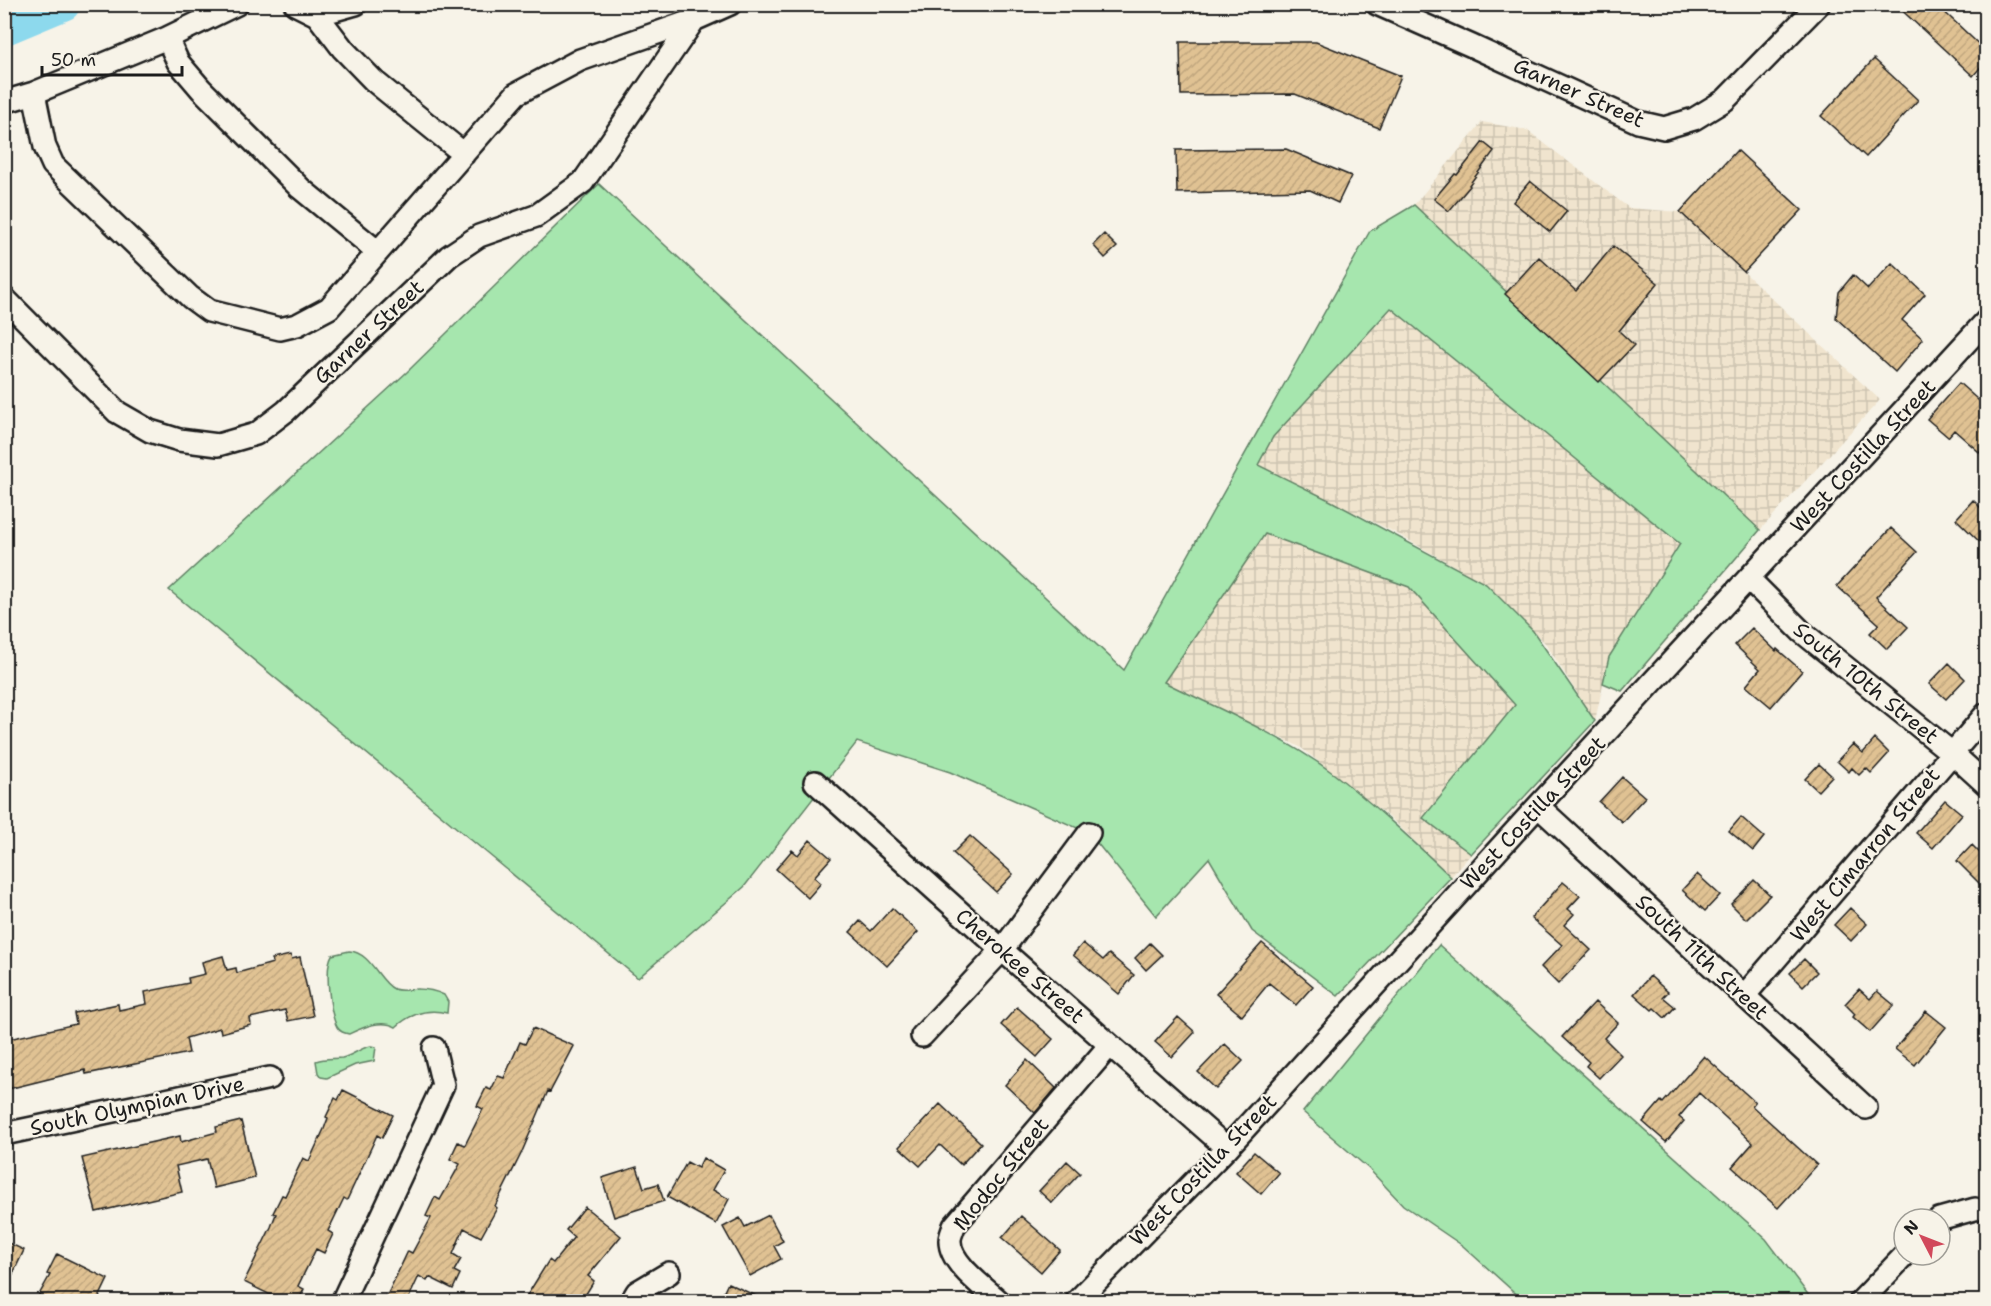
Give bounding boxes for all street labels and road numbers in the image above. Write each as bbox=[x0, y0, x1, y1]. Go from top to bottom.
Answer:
street label: Garner Street bbox=[1509, 52, 1649, 134]
street label: Garner Street bbox=[308, 274, 430, 390]
street label: West Costilla Street bbox=[1784, 373, 1942, 539]
street label: South 10th Street bbox=[1788, 616, 1944, 750]
street label: West Costilla Street bbox=[1454, 730, 1612, 896]
street label: West Cimarron Street bbox=[1784, 762, 1946, 948]
street label: South 11th Street bbox=[1629, 888, 1775, 1026]
street label: Cherokee Street bbox=[950, 902, 1090, 1030]
street label: South Olympian Drive bbox=[27, 1070, 247, 1142]
street label: West Costilla Street bbox=[1123, 1088, 1283, 1252]
street label: Modoc Street bbox=[947, 1112, 1055, 1236]

